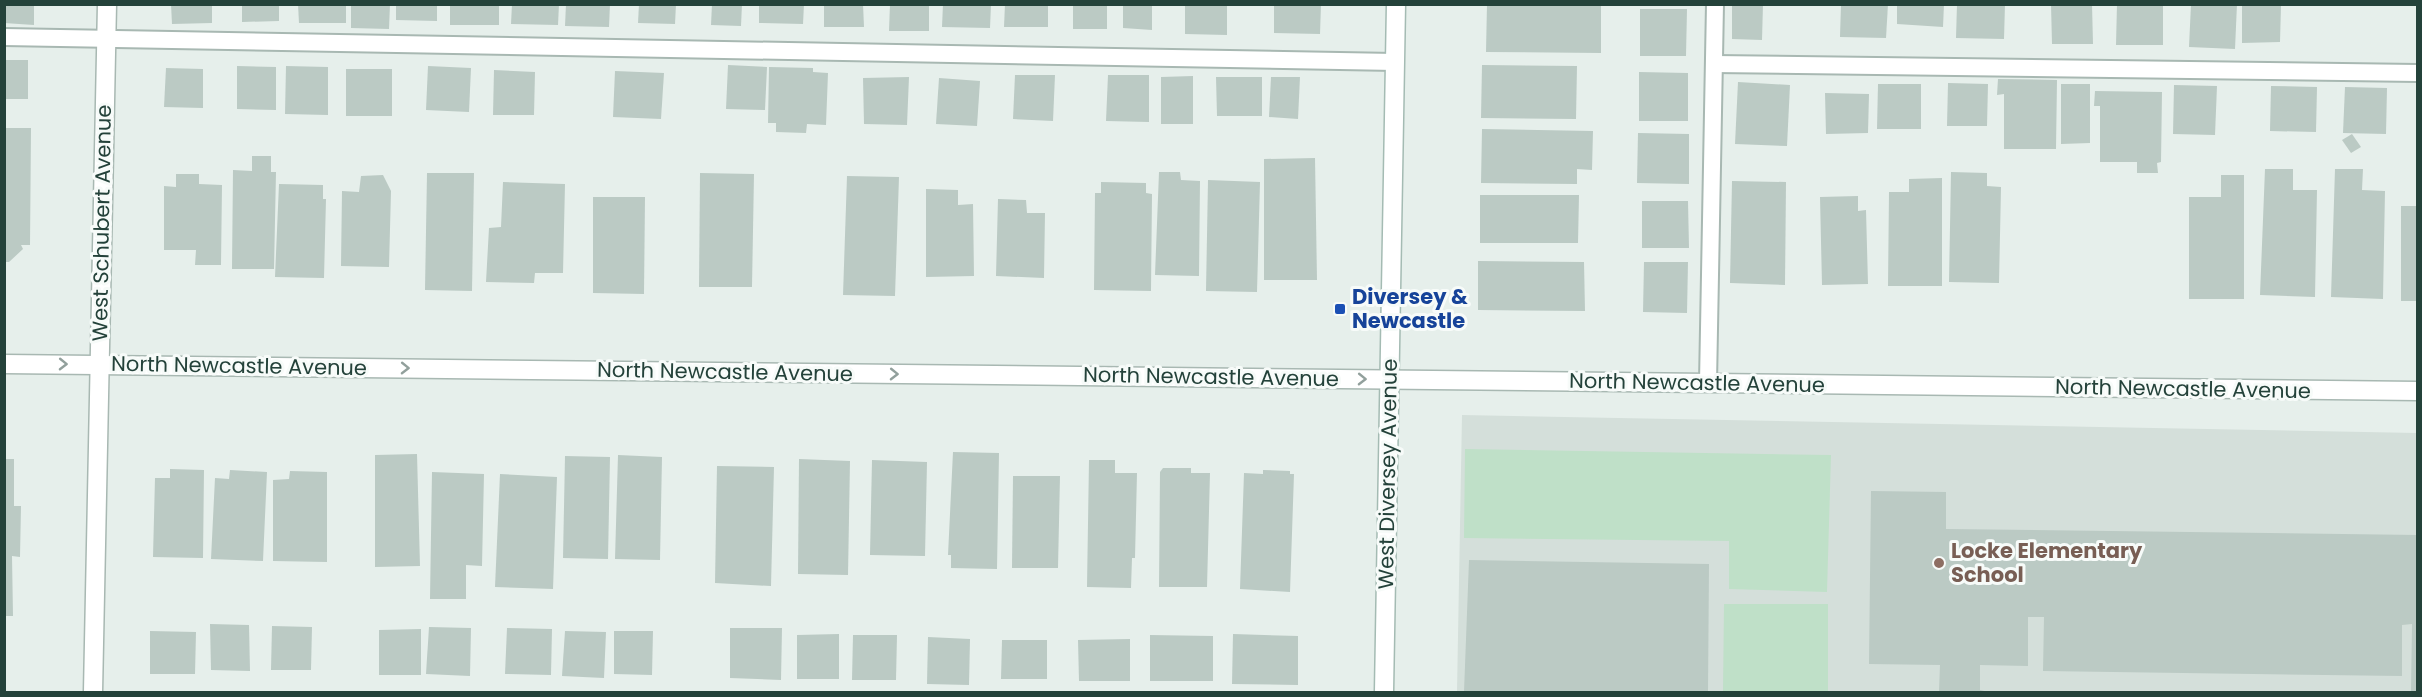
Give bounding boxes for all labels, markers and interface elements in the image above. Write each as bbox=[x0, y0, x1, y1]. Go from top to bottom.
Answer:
street label: West Schubert Avenue bbox=[85, 104, 118, 342]
place label: Diversey & Newcastle bbox=[1352, 282, 1468, 335]
marker: Diversey & Newcastle bbox=[1333, 302, 1347, 316]
street label: North Newcastle Avenue bbox=[111, 349, 367, 382]
street label: North Newcastle Avenue bbox=[597, 355, 853, 388]
one-way arrow bbox=[58, 358, 67, 370]
street label: West Diversey Avenue bbox=[1371, 358, 1404, 590]
street label: North Newcastle Avenue bbox=[1083, 360, 1339, 393]
one-way arrow bbox=[400, 362, 409, 374]
street label: North Newcastle Avenue bbox=[1569, 366, 1825, 399]
one-way arrow bbox=[889, 368, 898, 380]
street label: North Newcastle Avenue bbox=[2055, 372, 2311, 405]
one-way arrow bbox=[1357, 373, 1366, 385]
place label: Locke Elementary School bbox=[1951, 536, 2143, 589]
marker: Locke Elementary School bbox=[1932, 556, 1946, 570]

